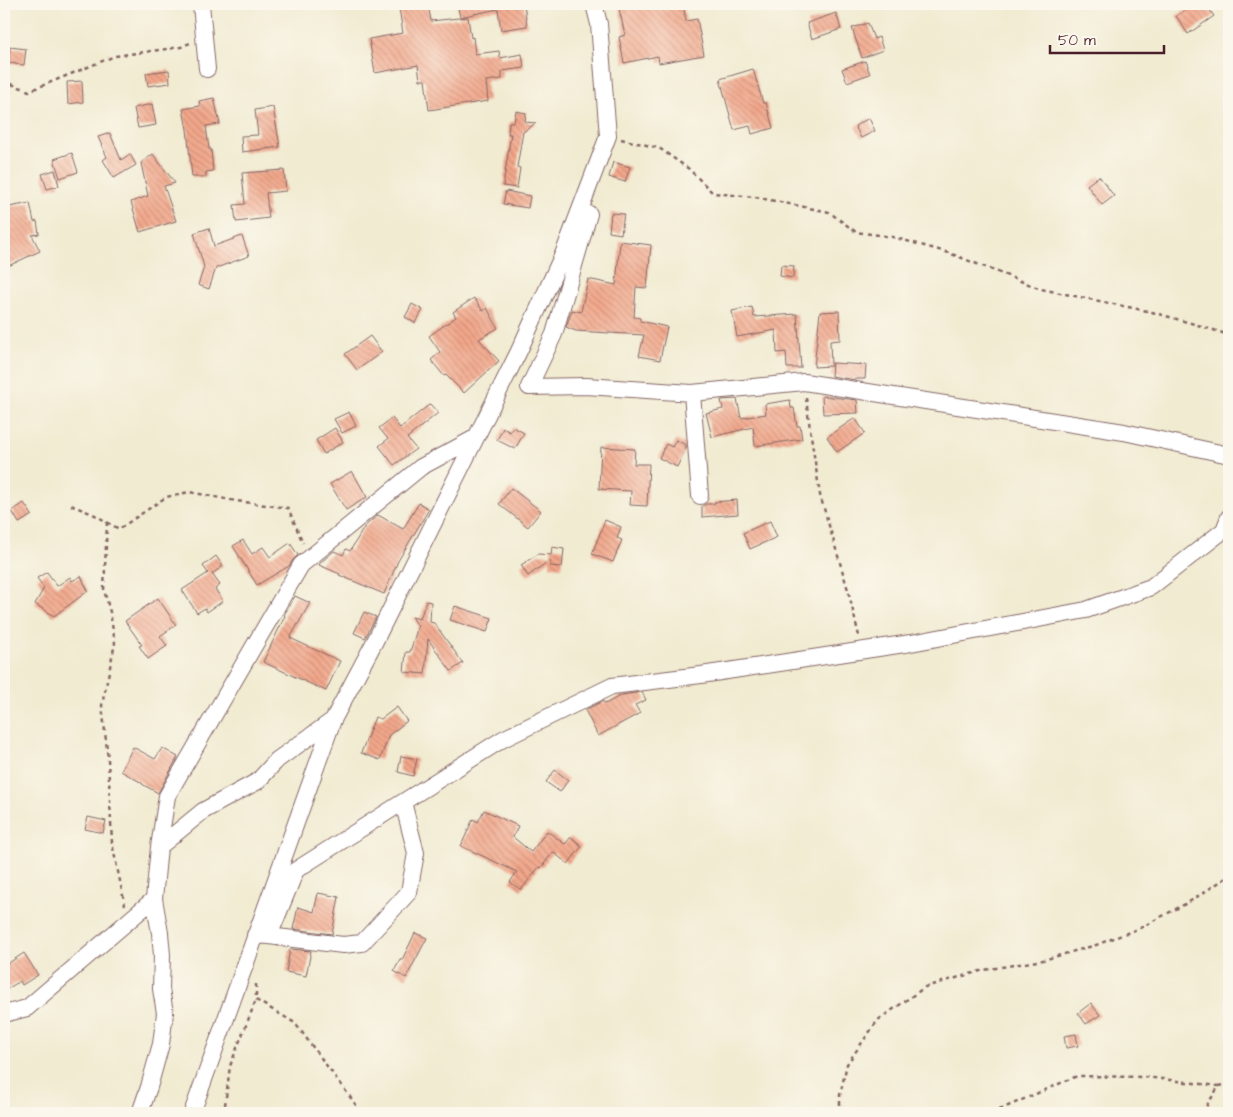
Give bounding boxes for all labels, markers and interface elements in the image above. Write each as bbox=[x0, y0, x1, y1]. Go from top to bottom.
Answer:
scale bar bbox=[1050, 22, 1164, 54]
text: 50 m bbox=[1058, 30, 1096, 51]

